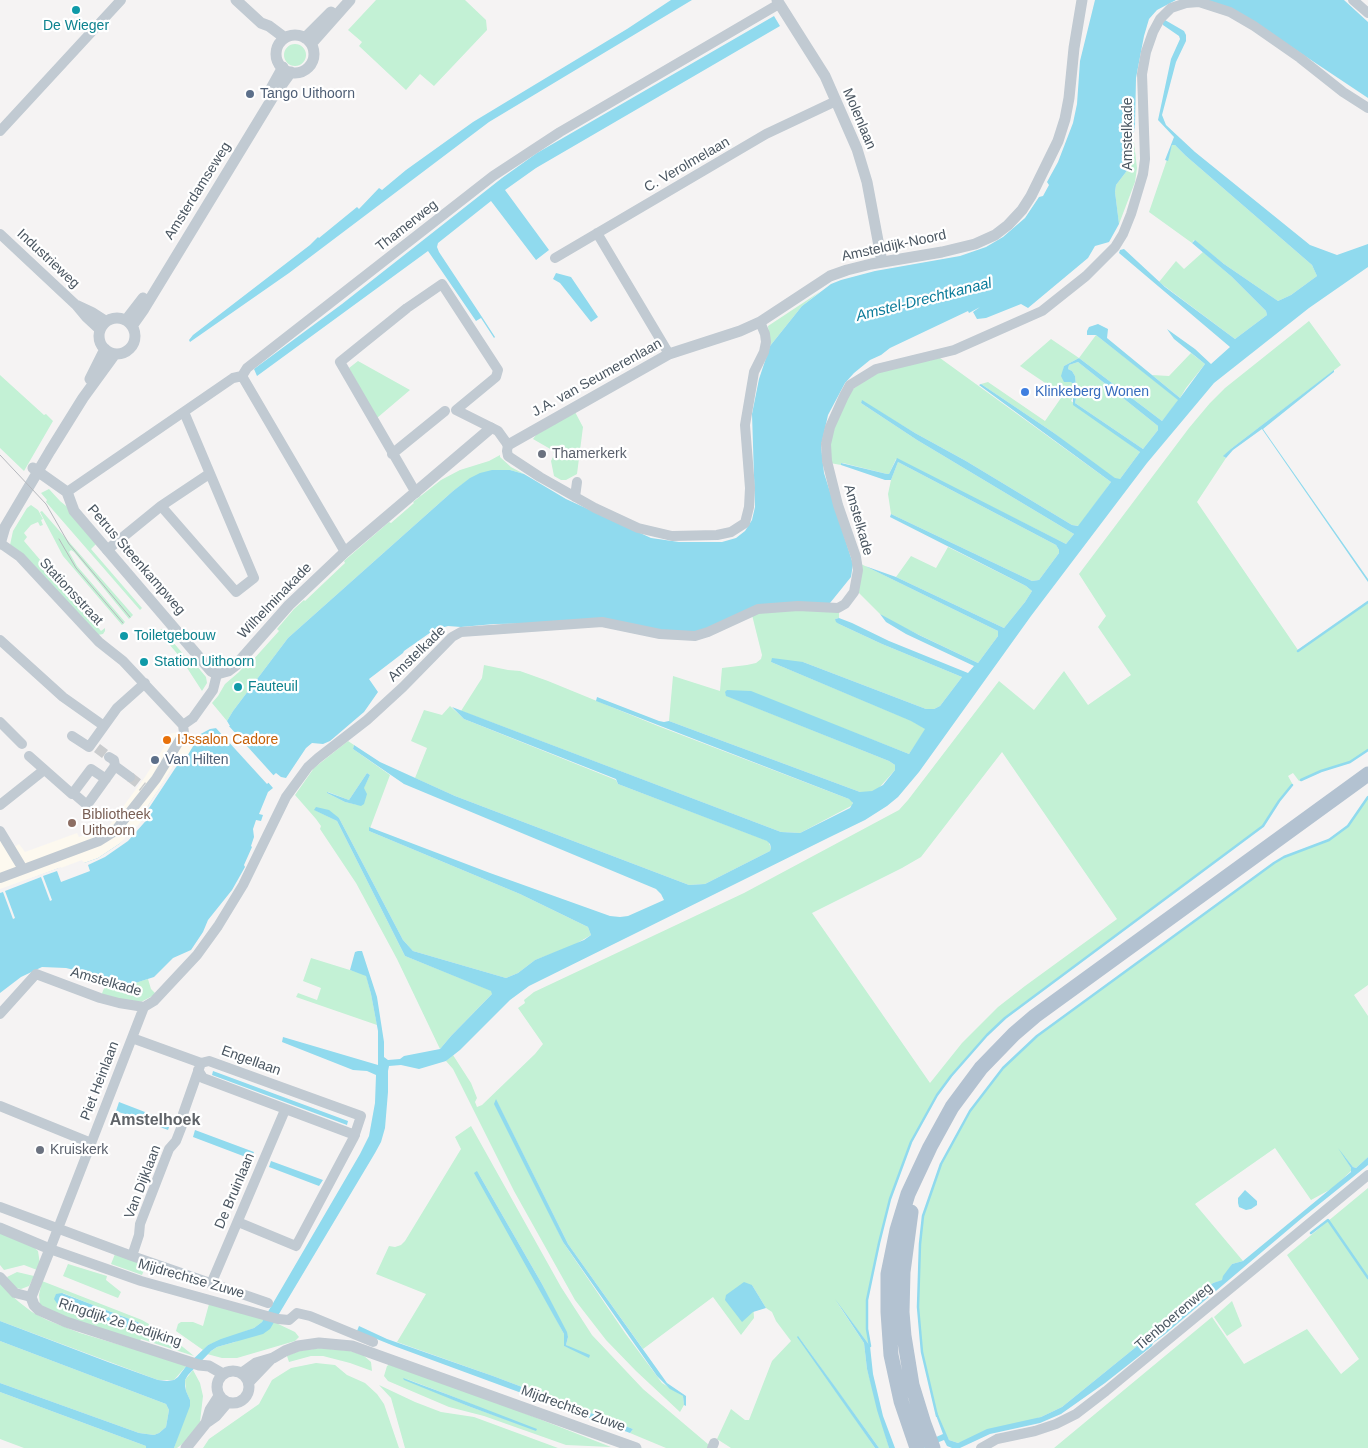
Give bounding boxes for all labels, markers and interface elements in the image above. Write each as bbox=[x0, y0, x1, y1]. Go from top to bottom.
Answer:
marker: De Wieger bbox=[70, 4, 82, 16]
place label: De Wieger bbox=[43, 18, 109, 34]
place label: Tango Uithoorn bbox=[260, 86, 355, 102]
street label: Molenlaan bbox=[839, 86, 879, 152]
marker: Tango Uithoorn bbox=[244, 88, 256, 100]
street label: Amstelkade bbox=[1120, 97, 1136, 171]
street label: C. Verolmelaan bbox=[641, 134, 733, 196]
street label: Amsterdamseweg bbox=[161, 139, 235, 243]
street label: Thamerweg bbox=[373, 197, 441, 255]
street label: Industrieweg bbox=[13, 226, 83, 292]
street label: Amsteldijk-Noord bbox=[840, 227, 948, 265]
water label: Amstel-Drechtkanaal bbox=[854, 274, 994, 326]
street label: J.A. van Seumerenlaan bbox=[529, 335, 665, 421]
place label: Klinkeberg Wonen bbox=[1035, 384, 1149, 400]
marker: Klinkeberg Wonen bbox=[1019, 386, 1031, 398]
place label: Thamerkerk bbox=[552, 446, 627, 462]
marker: Thamerkerk bbox=[536, 448, 548, 460]
street label: Amstelkade bbox=[840, 483, 876, 557]
street label: Petrus Steenkampweg bbox=[83, 501, 189, 619]
street label: Stationsstraat bbox=[36, 555, 106, 629]
street label: Wilhelminakade bbox=[235, 560, 315, 642]
street label: Amstelkade bbox=[385, 623, 449, 685]
place label: Toiletgebouw bbox=[134, 628, 216, 644]
marker: Toiletgebouw bbox=[118, 630, 130, 642]
place label: Station Uithoorn bbox=[154, 654, 254, 670]
marker: Station Uithoorn bbox=[138, 656, 150, 668]
place label: Fauteuil bbox=[248, 679, 298, 695]
marker: Fauteuil bbox=[232, 681, 244, 693]
place label: IJssalon Cadore bbox=[177, 732, 278, 748]
marker: IJssalon Cadore bbox=[161, 734, 173, 746]
place label: Van Hilten bbox=[165, 752, 229, 768]
marker: Van Hilten bbox=[149, 754, 161, 766]
place label: Bibliotheek Uithoorn bbox=[82, 807, 150, 840]
marker: Bibliotheek Uithoorn bbox=[66, 817, 78, 829]
street label: Amstelkade bbox=[69, 964, 143, 1000]
street label: Piet Heinlaan bbox=[77, 1039, 123, 1123]
street label: Engellaan bbox=[219, 1042, 283, 1080]
district label: Amstelhoek bbox=[110, 1111, 200, 1131]
place label: Kruiskerk bbox=[50, 1142, 108, 1158]
street label: Van Dijklaan bbox=[121, 1143, 165, 1221]
marker: Kruiskerk bbox=[34, 1144, 46, 1156]
street label: De Bruinlaan bbox=[211, 1150, 259, 1232]
street label: Mijdrechtse Zuwe bbox=[136, 1256, 246, 1302]
street label: Tienboerenweg bbox=[1132, 1280, 1216, 1354]
street label: Ringdijk 2e bedijking bbox=[56, 1295, 184, 1351]
street label: Mijdrechtse Zuwe bbox=[519, 1382, 627, 1436]

